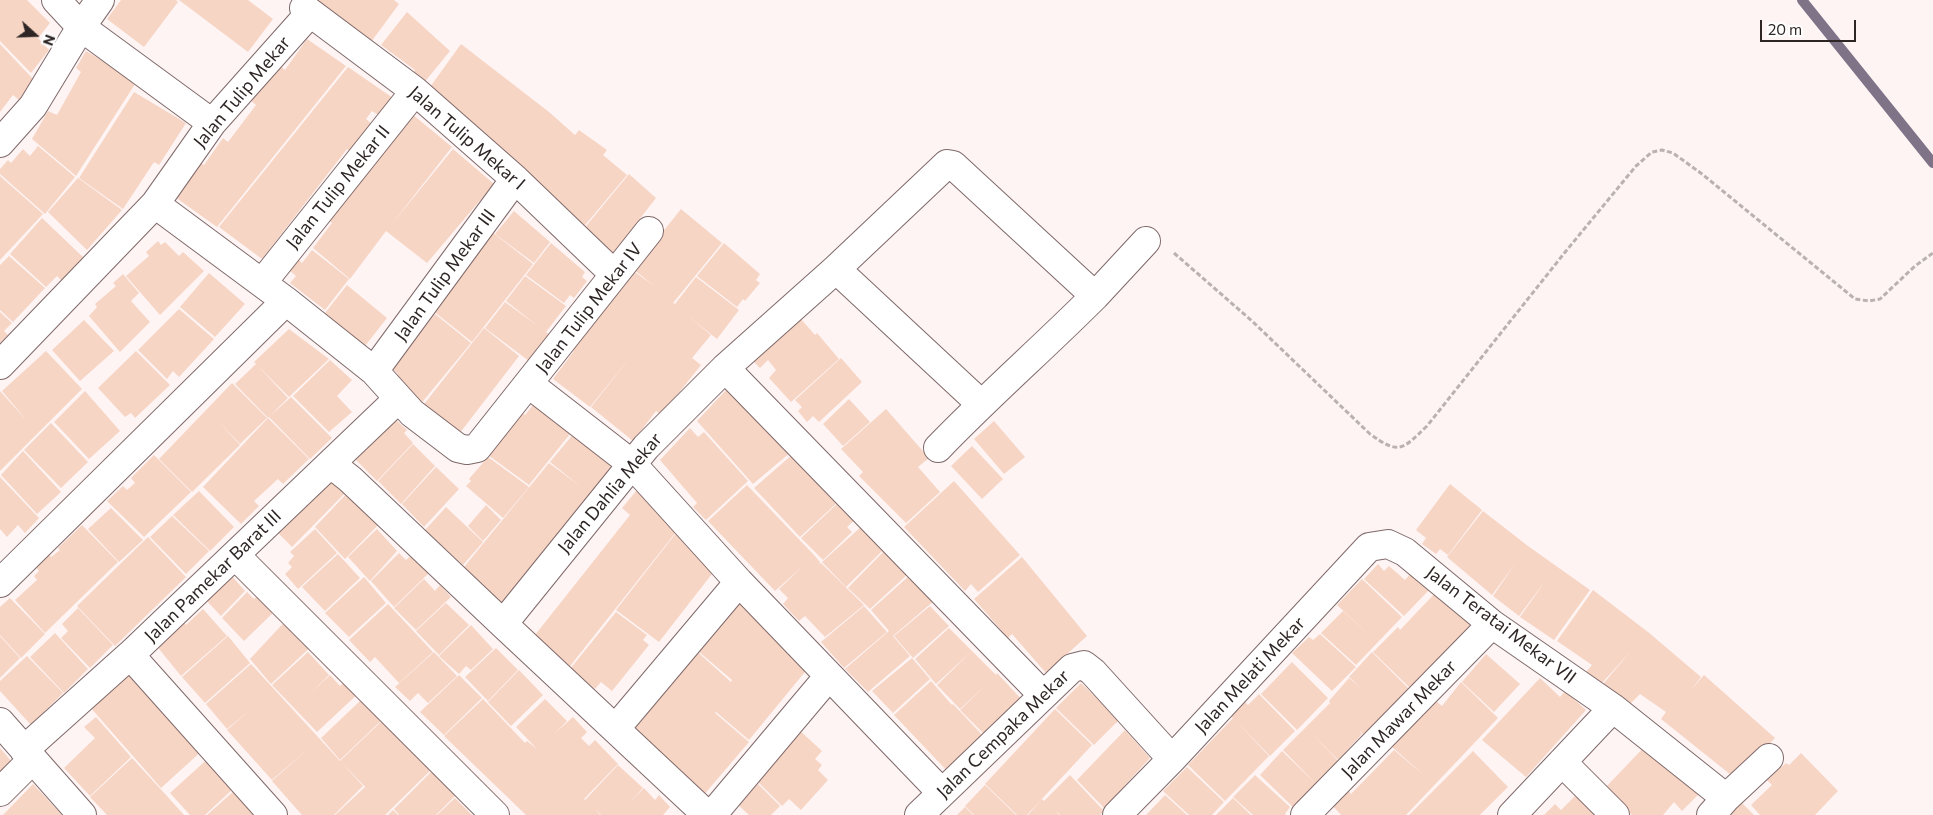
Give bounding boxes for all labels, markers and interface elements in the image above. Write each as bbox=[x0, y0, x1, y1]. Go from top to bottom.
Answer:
north arrow bbox=[10, 10, 60, 60]
scale bar bbox=[1763, 10, 1859, 42]
text: 20 m bbox=[1768, 20, 1802, 38]
text: N bbox=[40, 32, 59, 48]
street label: Jalan Tulip Mekar bbox=[189, 32, 295, 152]
street label: Jalan Tulip Mekar I bbox=[404, 82, 530, 194]
street label: Jalan Tulip Mekar II bbox=[282, 121, 394, 253]
street label: Jalan Tulip Mekar III bbox=[390, 205, 500, 345]
street label: Jalan Tulip Mekar IV bbox=[531, 238, 647, 378]
street label: Jalan Dahlia Mekar bbox=[553, 428, 667, 558]
street label: Jalan Pamekar Barat III bbox=[140, 505, 286, 647]
street label: Jalan Teratai Mekar VII bbox=[1422, 562, 1580, 688]
street label: Jalan Melati Mekar bbox=[1190, 612, 1310, 738]
street label: Jalan Mawar Mekar bbox=[1337, 655, 1461, 783]
street label: Jalan Cempaka Mekar bbox=[932, 665, 1074, 803]

